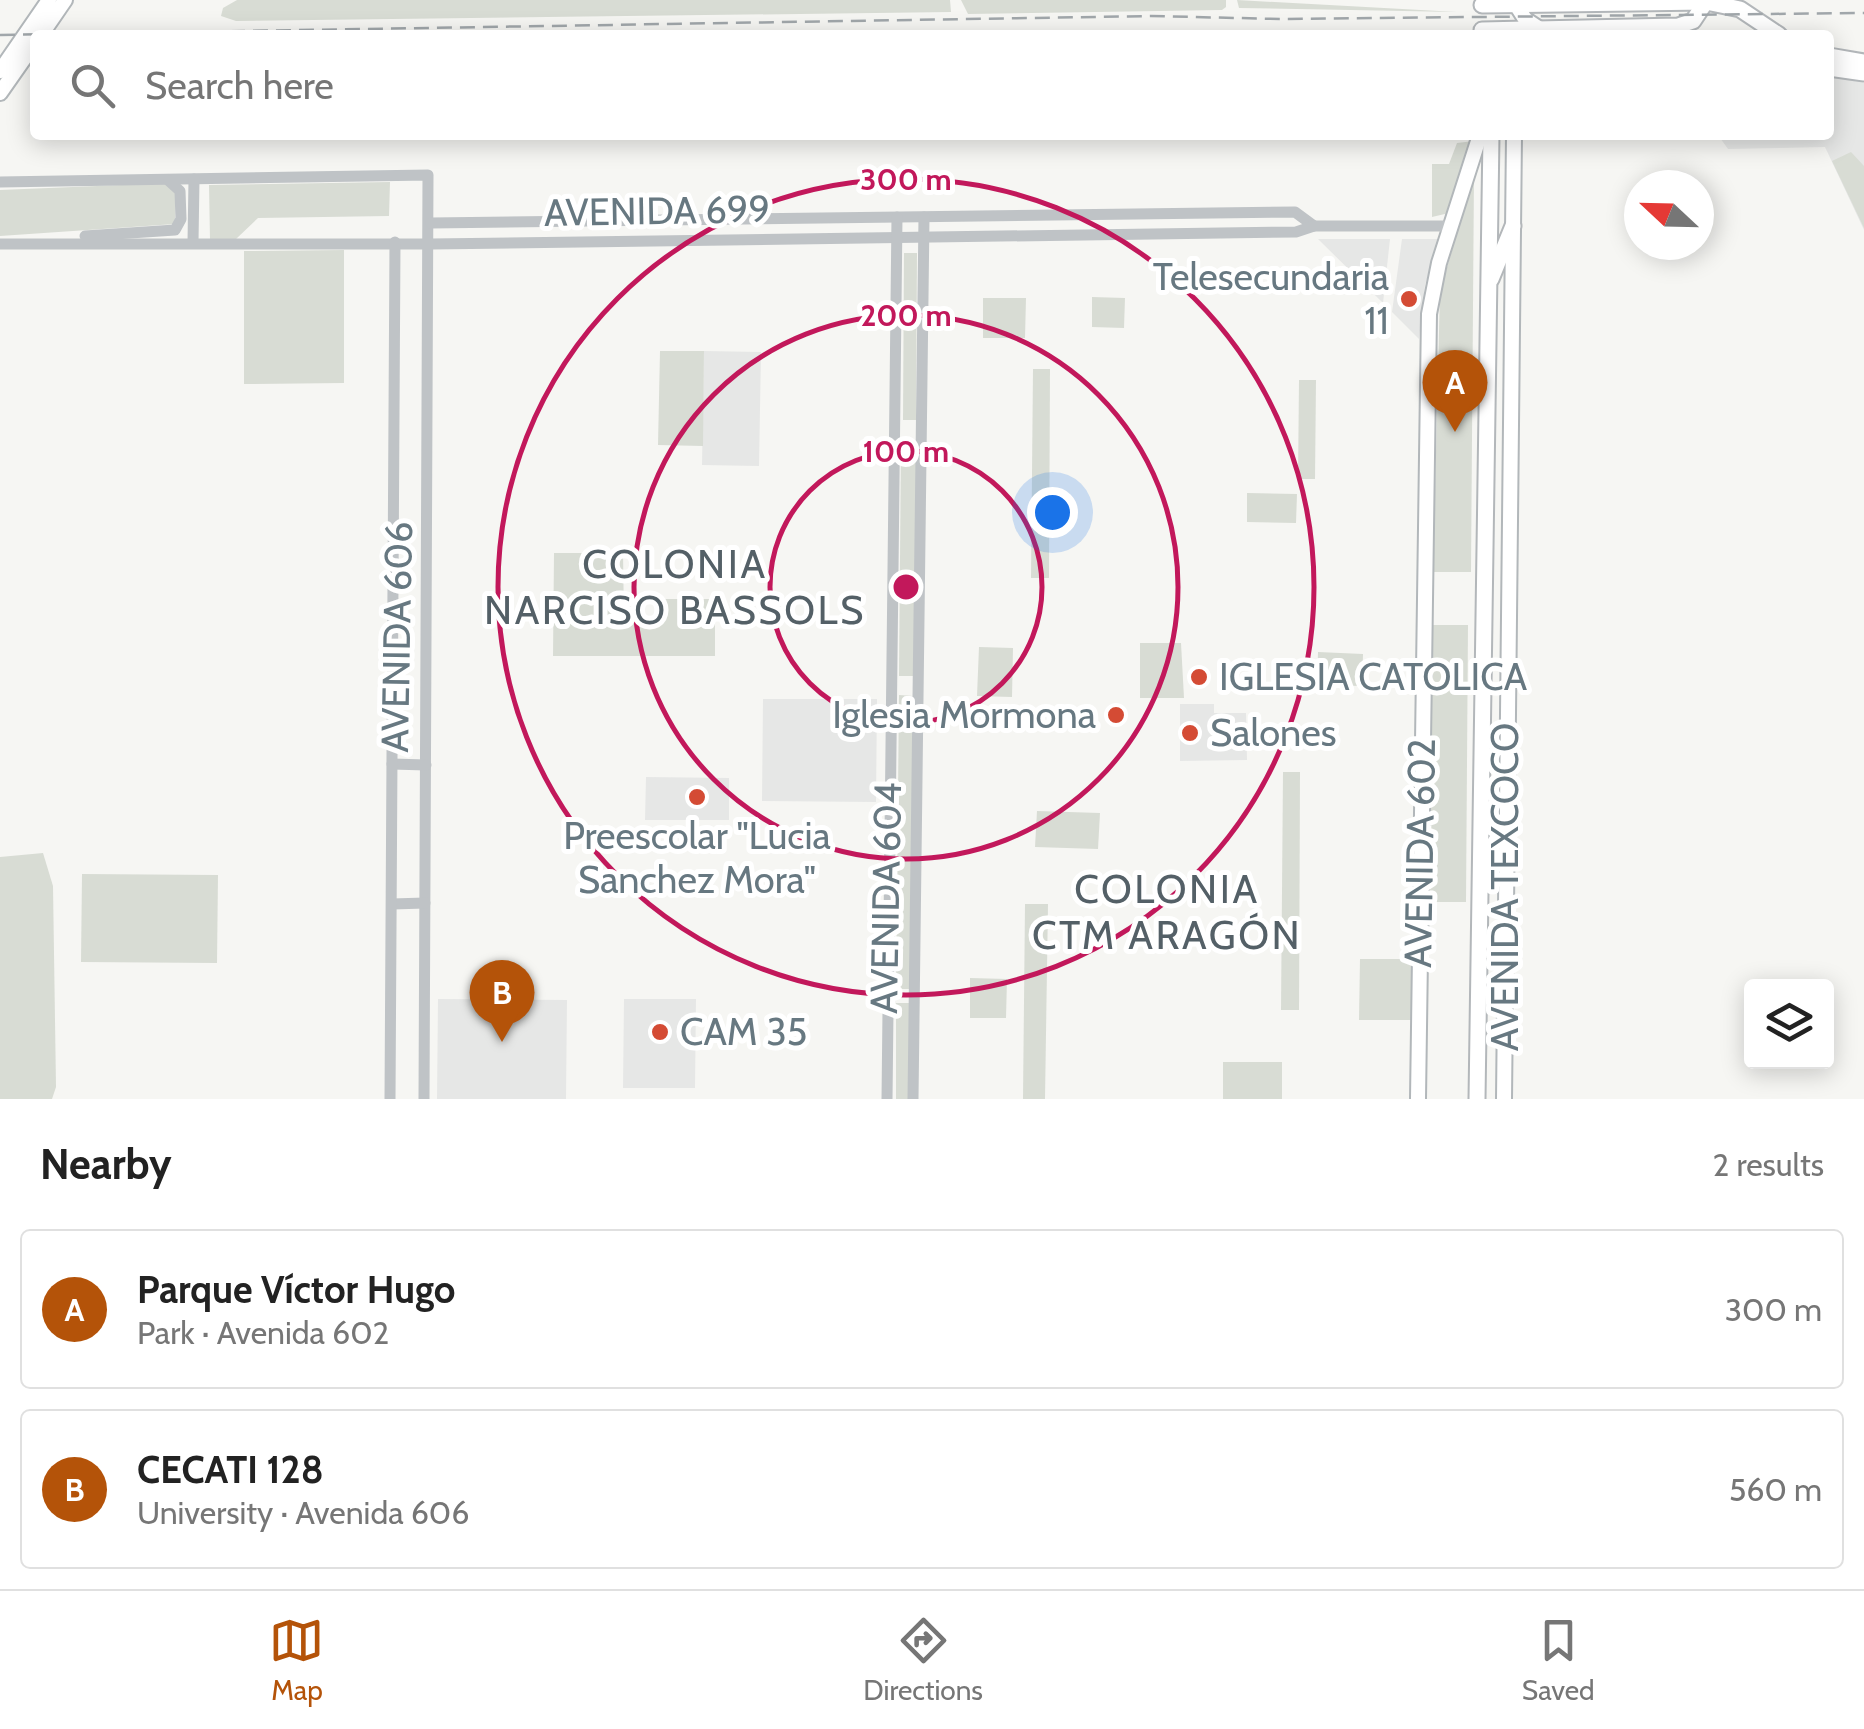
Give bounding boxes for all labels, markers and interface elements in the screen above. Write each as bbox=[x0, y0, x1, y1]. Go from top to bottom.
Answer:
search box bbox=[30, 30, 1834, 140]
icon: search bbox=[65, 58, 120, 113]
text: Search here bbox=[145, 62, 334, 109]
text: 300 m bbox=[860, 161, 952, 198]
north arrow bbox=[1624, 170, 1714, 260]
street label: AVENIDA 699 bbox=[544, 185, 770, 236]
place label: Telesecundaria 11 bbox=[1153, 253, 1389, 344]
marker: Telesecundaria 11 bbox=[1398, 288, 1420, 310]
text: 200 m bbox=[860, 297, 952, 334]
pin: A bbox=[1422, 350, 1488, 432]
text: 100 m bbox=[863, 433, 949, 470]
your location bbox=[1027, 487, 1078, 538]
street label: AVENIDA 606 bbox=[371, 521, 422, 753]
district label: COLONIA NARCISO BASSOLS bbox=[484, 539, 866, 634]
centre of rings bbox=[888, 569, 924, 605]
place label: IGLESIA CATOLICA bbox=[1219, 653, 1528, 700]
marker: IGLESIA CATOLICA bbox=[1188, 666, 1210, 688]
place label: Iglesia Mormona bbox=[832, 691, 1096, 738]
marker: Iglesia Mormona bbox=[1105, 704, 1127, 726]
place label: Salones bbox=[1210, 709, 1337, 756]
marker: Salones bbox=[1179, 722, 1201, 744]
street label: AVENIDA TEXCOCO bbox=[1481, 723, 1528, 1051]
street label: AVENIDA 602 bbox=[1394, 738, 1445, 968]
street label: AVENIDA 604 bbox=[860, 782, 911, 1014]
marker: Preescolar "Lucia Sanchez Mora" bbox=[686, 786, 708, 808]
place label: Preescolar "Lucia Sanchez Mora" bbox=[563, 812, 831, 903]
district label: COLONIA CTM ARAGÓN bbox=[1032, 864, 1302, 959]
pin: B bbox=[470, 960, 534, 1042]
map controls bbox=[1744, 979, 1834, 1069]
button: layers bbox=[1744, 979, 1834, 1069]
place label: CAM 35 bbox=[680, 1008, 807, 1055]
marker: CAM 35 bbox=[649, 1021, 671, 1043]
text: Nearby bbox=[40, 1138, 172, 1190]
text: 2 results bbox=[1713, 1145, 1824, 1184]
text: Parque Víctor Hugo bbox=[137, 1266, 455, 1313]
text: A bbox=[64, 1290, 85, 1329]
text: 300 m bbox=[1725, 1290, 1822, 1329]
text: Park · Avenida 602 bbox=[137, 1313, 389, 1352]
text: CECATI 128 bbox=[137, 1446, 324, 1493]
text: B bbox=[64, 1470, 85, 1509]
text: 560 m bbox=[1729, 1470, 1822, 1509]
text: University · Avenida 606 bbox=[137, 1493, 469, 1532]
tab: Map bbox=[269, 1613, 324, 1707]
tab: Directions bbox=[863, 1613, 983, 1707]
tab: Saved bbox=[1522, 1613, 1595, 1707]

